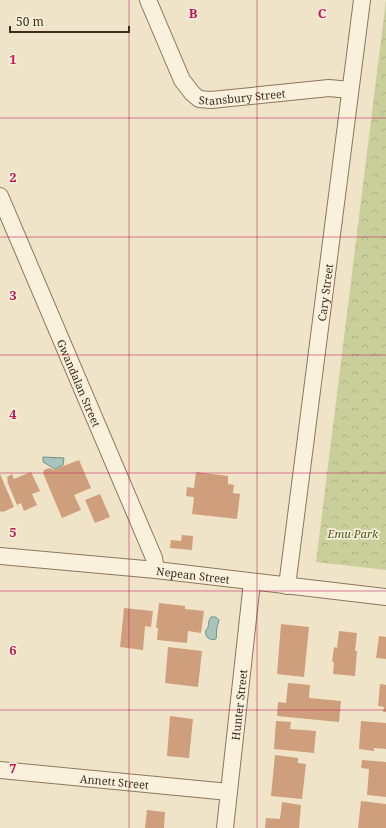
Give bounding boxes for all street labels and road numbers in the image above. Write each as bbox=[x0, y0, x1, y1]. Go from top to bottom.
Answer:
street label: Stansbury Street bbox=[198, 85, 286, 108]
street label: Cary Street bbox=[313, 263, 336, 322]
street label: Gwandalan Street bbox=[54, 337, 105, 429]
street label: Nepean Street bbox=[156, 563, 231, 586]
street label: Hunter Street bbox=[227, 668, 250, 741]
street label: Annett Street bbox=[79, 770, 150, 792]

